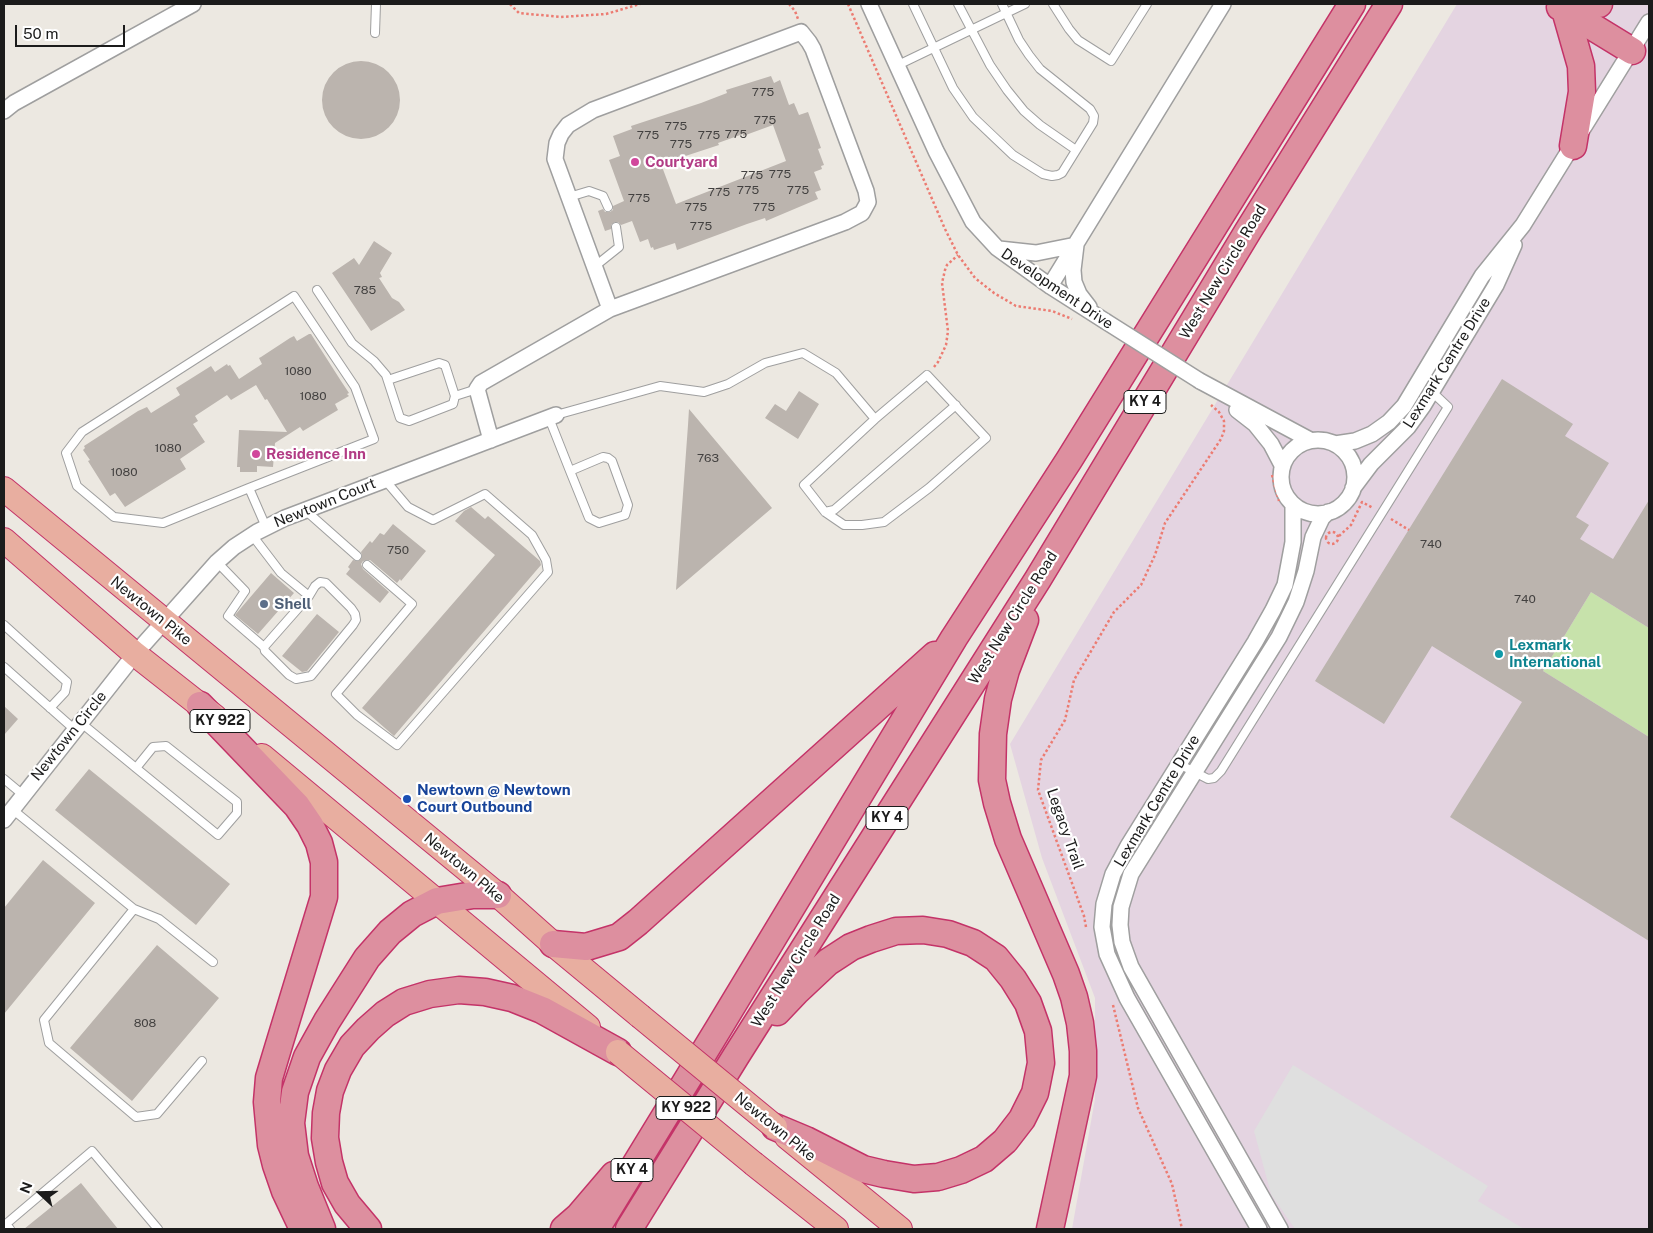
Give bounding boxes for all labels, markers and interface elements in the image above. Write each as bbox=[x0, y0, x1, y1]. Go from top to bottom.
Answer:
scale bar bbox=[18, 15, 128, 47]
text: 50 m bbox=[23, 25, 58, 42]
house number: 775 bbox=[752, 85, 774, 99]
house number: 775 bbox=[754, 113, 776, 127]
house number: 775 bbox=[665, 119, 687, 133]
house number: 775 bbox=[725, 127, 747, 141]
house number: 775 bbox=[637, 128, 659, 142]
house number: 775 bbox=[698, 128, 720, 142]
house number: 775 bbox=[670, 137, 692, 151]
place label: Courtyard bbox=[645, 153, 718, 171]
marker: Courtyard bbox=[629, 156, 641, 168]
house number: 775 bbox=[769, 167, 791, 181]
house number: 775 bbox=[741, 168, 763, 182]
house number: 775 bbox=[737, 183, 759, 197]
house number: 775 bbox=[787, 183, 809, 197]
house number: 775 bbox=[708, 185, 730, 199]
house number: 775 bbox=[628, 191, 650, 205]
house number: 775 bbox=[685, 200, 707, 214]
house number: 775 bbox=[753, 200, 775, 214]
street label: West New Circle Road bbox=[1176, 201, 1270, 343]
house number: 775 bbox=[690, 219, 712, 233]
street label: Development Drive bbox=[997, 245, 1117, 333]
house number: 785 bbox=[354, 283, 376, 297]
street label: Lexmark Centre Drive bbox=[1399, 294, 1495, 432]
house number: 1080 bbox=[284, 364, 312, 378]
house number: 1080 bbox=[299, 389, 327, 403]
road number: KY 4 bbox=[1124, 391, 1166, 414]
house number: 1080 bbox=[154, 441, 182, 455]
place label: Residence Inn bbox=[266, 445, 366, 463]
marker: Residence Inn bbox=[250, 448, 262, 460]
house number: 763 bbox=[697, 451, 719, 465]
house number: 1080 bbox=[110, 465, 138, 479]
street label: Newtown Court bbox=[271, 474, 379, 532]
house number: 740 bbox=[1420, 537, 1442, 551]
house number: 750 bbox=[387, 543, 409, 557]
street label: West New Circle Road bbox=[965, 548, 1061, 688]
street label: Newtown Pike bbox=[107, 573, 195, 649]
house number: 740 bbox=[1514, 592, 1536, 606]
place label: Shell bbox=[274, 595, 312, 613]
marker: Shell bbox=[258, 598, 270, 610]
place label: Lexmark International bbox=[1509, 636, 1601, 671]
marker: Lexmark International bbox=[1493, 648, 1505, 660]
street label: Newtown Circle bbox=[27, 688, 111, 784]
road number: KY 922 bbox=[190, 709, 250, 732]
street label: Lexmark Centre Drive bbox=[1110, 732, 1204, 870]
place label: Newtown @ Newtown Court Outbound bbox=[417, 781, 571, 816]
street label: Legacy Trail bbox=[1043, 786, 1087, 872]
marker: Newtown @ Newtown Court Outbound bbox=[401, 793, 413, 805]
road number: KY 4 bbox=[866, 806, 908, 830]
street label: Newtown Pike bbox=[420, 829, 508, 907]
street label: West New Circle Road bbox=[748, 891, 844, 1031]
house number: 808 bbox=[134, 1016, 156, 1030]
street label: Newtown Pike bbox=[731, 1089, 819, 1165]
road number: KY 922 bbox=[656, 1096, 716, 1120]
road number: KY 4 bbox=[611, 1158, 653, 1182]
north arrow bbox=[15, 1168, 65, 1218]
text: N bbox=[17, 1180, 35, 1196]

